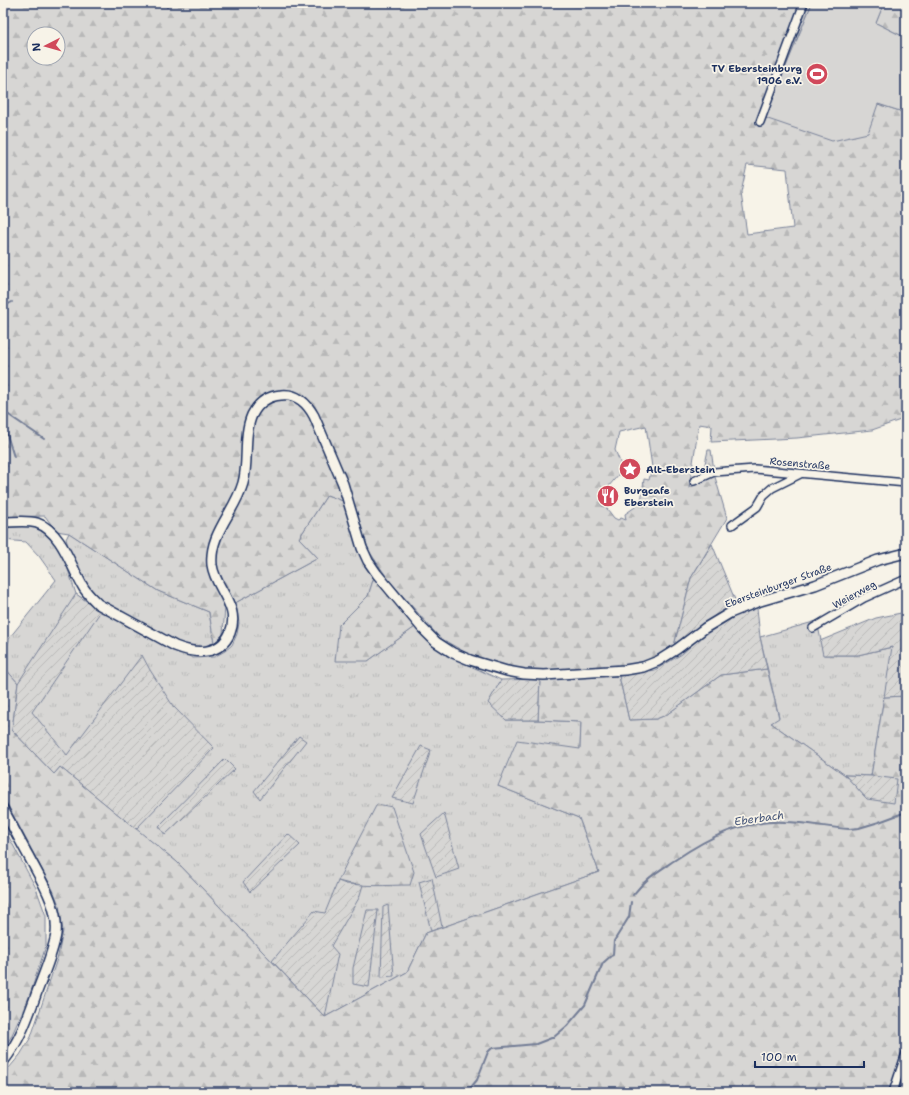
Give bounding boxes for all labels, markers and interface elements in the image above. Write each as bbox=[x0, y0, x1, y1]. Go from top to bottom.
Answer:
north arrow bbox=[26, 26, 66, 66]
text: N bbox=[29, 42, 44, 52]
sports icon: TV Ebersteinburg 1906 e.V. bbox=[804, 61, 830, 87]
place label: TV Ebersteinburg 1906 e.V. bbox=[712, 62, 803, 87]
street label: Rosenstraße bbox=[769, 454, 831, 473]
place icon: Alt-Eberstein bbox=[617, 456, 643, 482]
place label: Alt-Eberstein bbox=[646, 463, 716, 476]
restaurant icon: Burgcafe Eberstein bbox=[595, 483, 621, 509]
place label: Burgcafe Eberstein bbox=[624, 484, 674, 509]
street label: Ebersteinburger Straße bbox=[723, 560, 834, 611]
street label: Weierweg bbox=[830, 577, 878, 612]
water label: Eberbach bbox=[733, 808, 785, 829]
scale bar bbox=[755, 1043, 864, 1069]
text: 100 m bbox=[761, 1049, 797, 1065]

